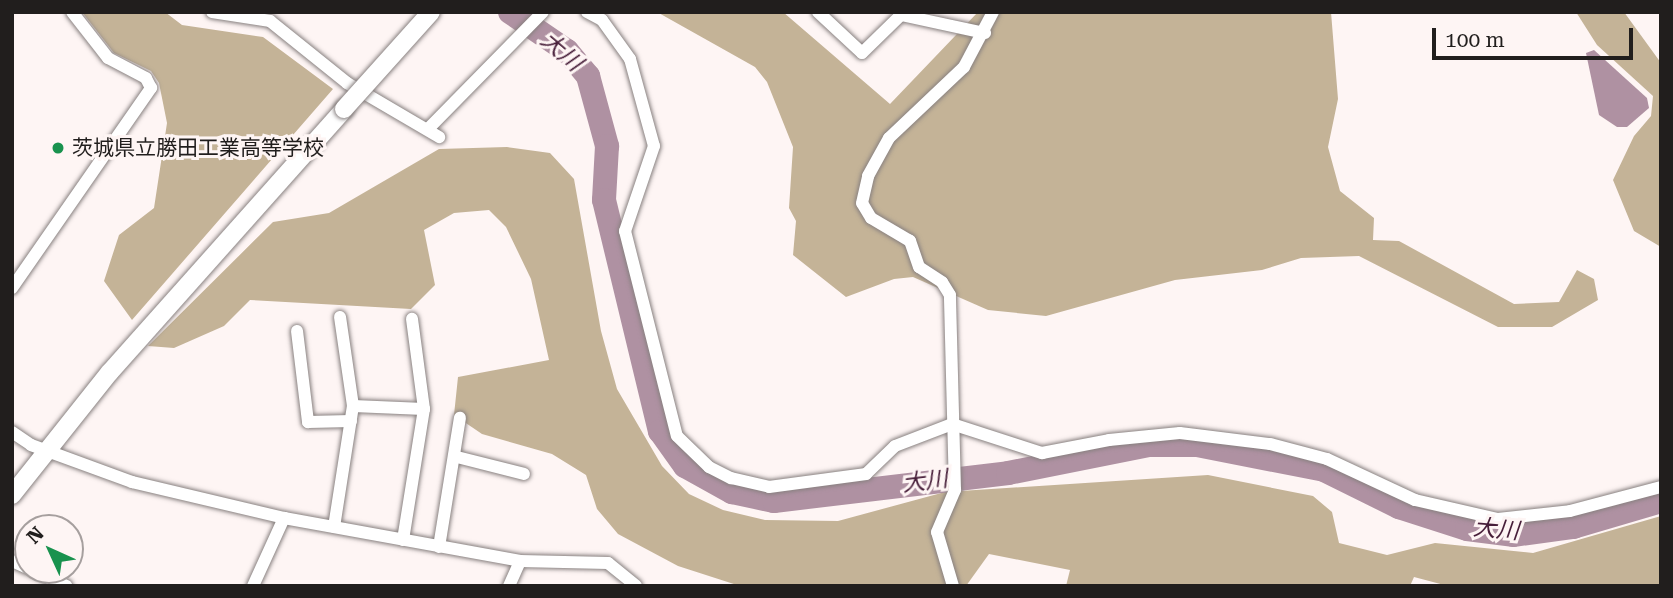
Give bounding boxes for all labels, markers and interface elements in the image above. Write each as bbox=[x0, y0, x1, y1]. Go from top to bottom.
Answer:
scale bar bbox=[1435, 14, 1636, 58]
water label: 大川 bbox=[535, 26, 587, 78]
text: 100 m bbox=[1445, 28, 1505, 52]
place label: 茨城県立勝田工業高等学校 bbox=[72, 135, 324, 161]
marker: 茨城県立勝田工業高等学校 bbox=[50, 140, 66, 156]
water label: 大川 bbox=[900, 465, 950, 499]
north arrow bbox=[14, 514, 84, 584]
water label: 大川 bbox=[1472, 514, 1520, 546]
text: N bbox=[22, 522, 49, 549]

